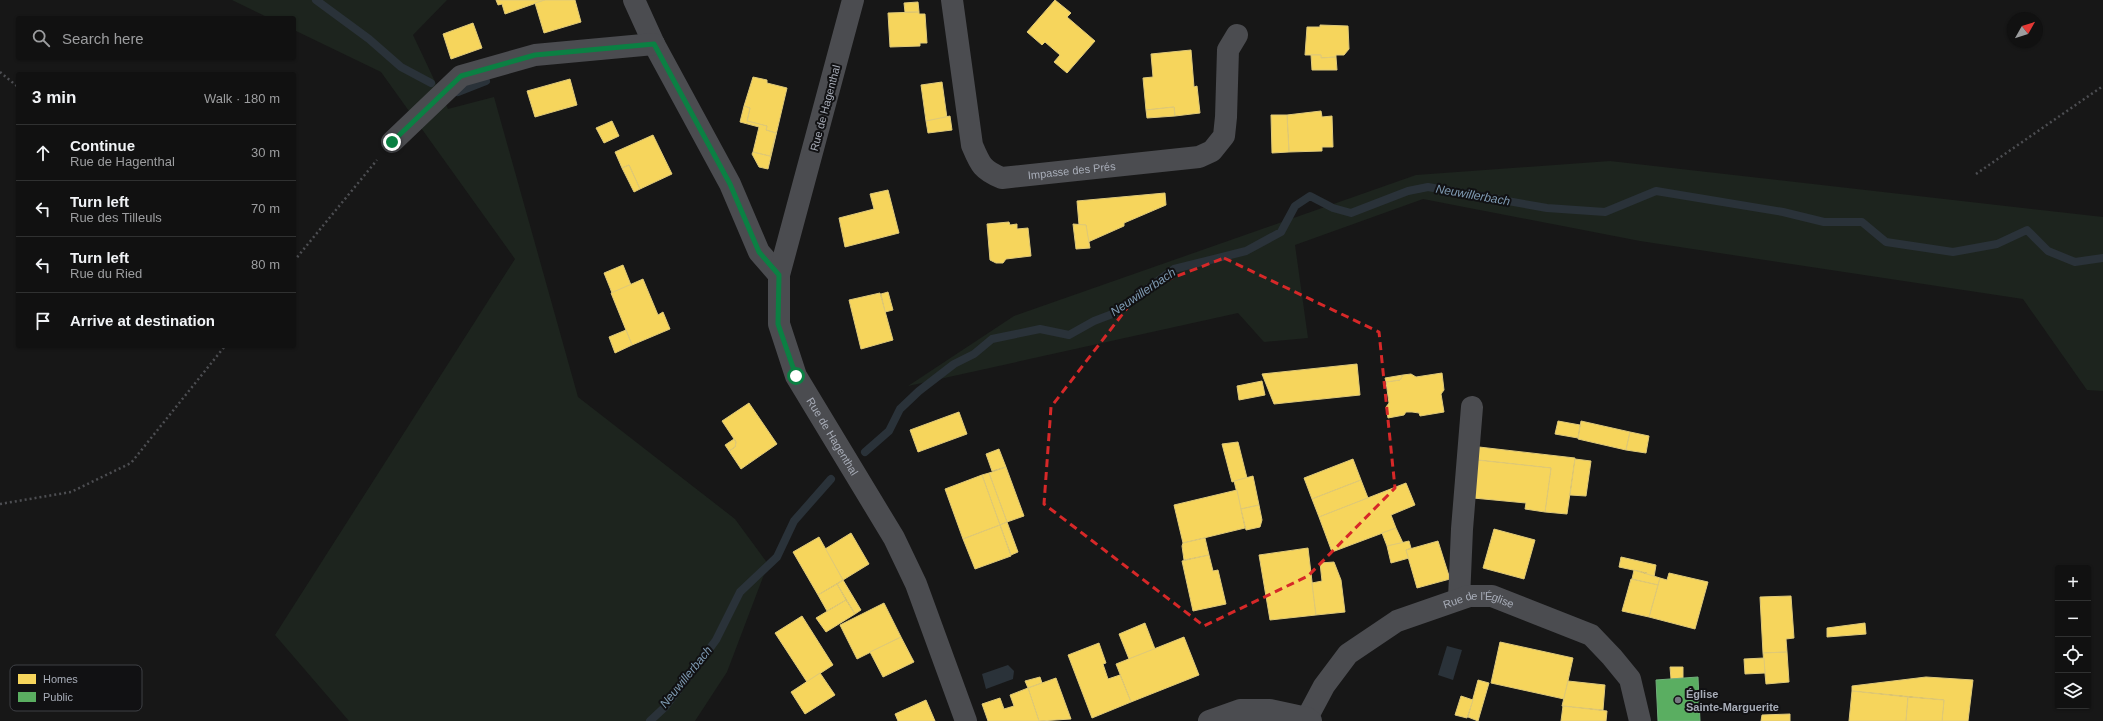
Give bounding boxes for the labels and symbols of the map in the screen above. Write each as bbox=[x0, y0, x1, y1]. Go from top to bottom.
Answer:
north arrow bbox=[2007, 12, 2043, 48]
street label: Rue de Hagenthal bbox=[808, 64, 842, 152]
route end bbox=[383, 133, 401, 151]
street label: Impasse des Prés bbox=[1027, 160, 1117, 181]
water label: Neuwillerbach bbox=[1435, 182, 1512, 208]
water label: Neuwillerbach bbox=[1108, 265, 1178, 319]
route start bbox=[787, 367, 805, 385]
street label: Rue de Hagenthal bbox=[804, 395, 861, 477]
street label: Rue de l'Église bbox=[1441, 590, 1516, 611]
water label: Neuwillerbach bbox=[657, 643, 715, 711]
legend bbox=[10, 665, 142, 711]
text: Homes bbox=[43, 673, 78, 685]
place label: Église Sainte-Marguerite bbox=[1686, 688, 1779, 713]
text: Public bbox=[43, 691, 73, 703]
marker: Église Sainte-Marguerite bbox=[1673, 695, 1683, 705]

